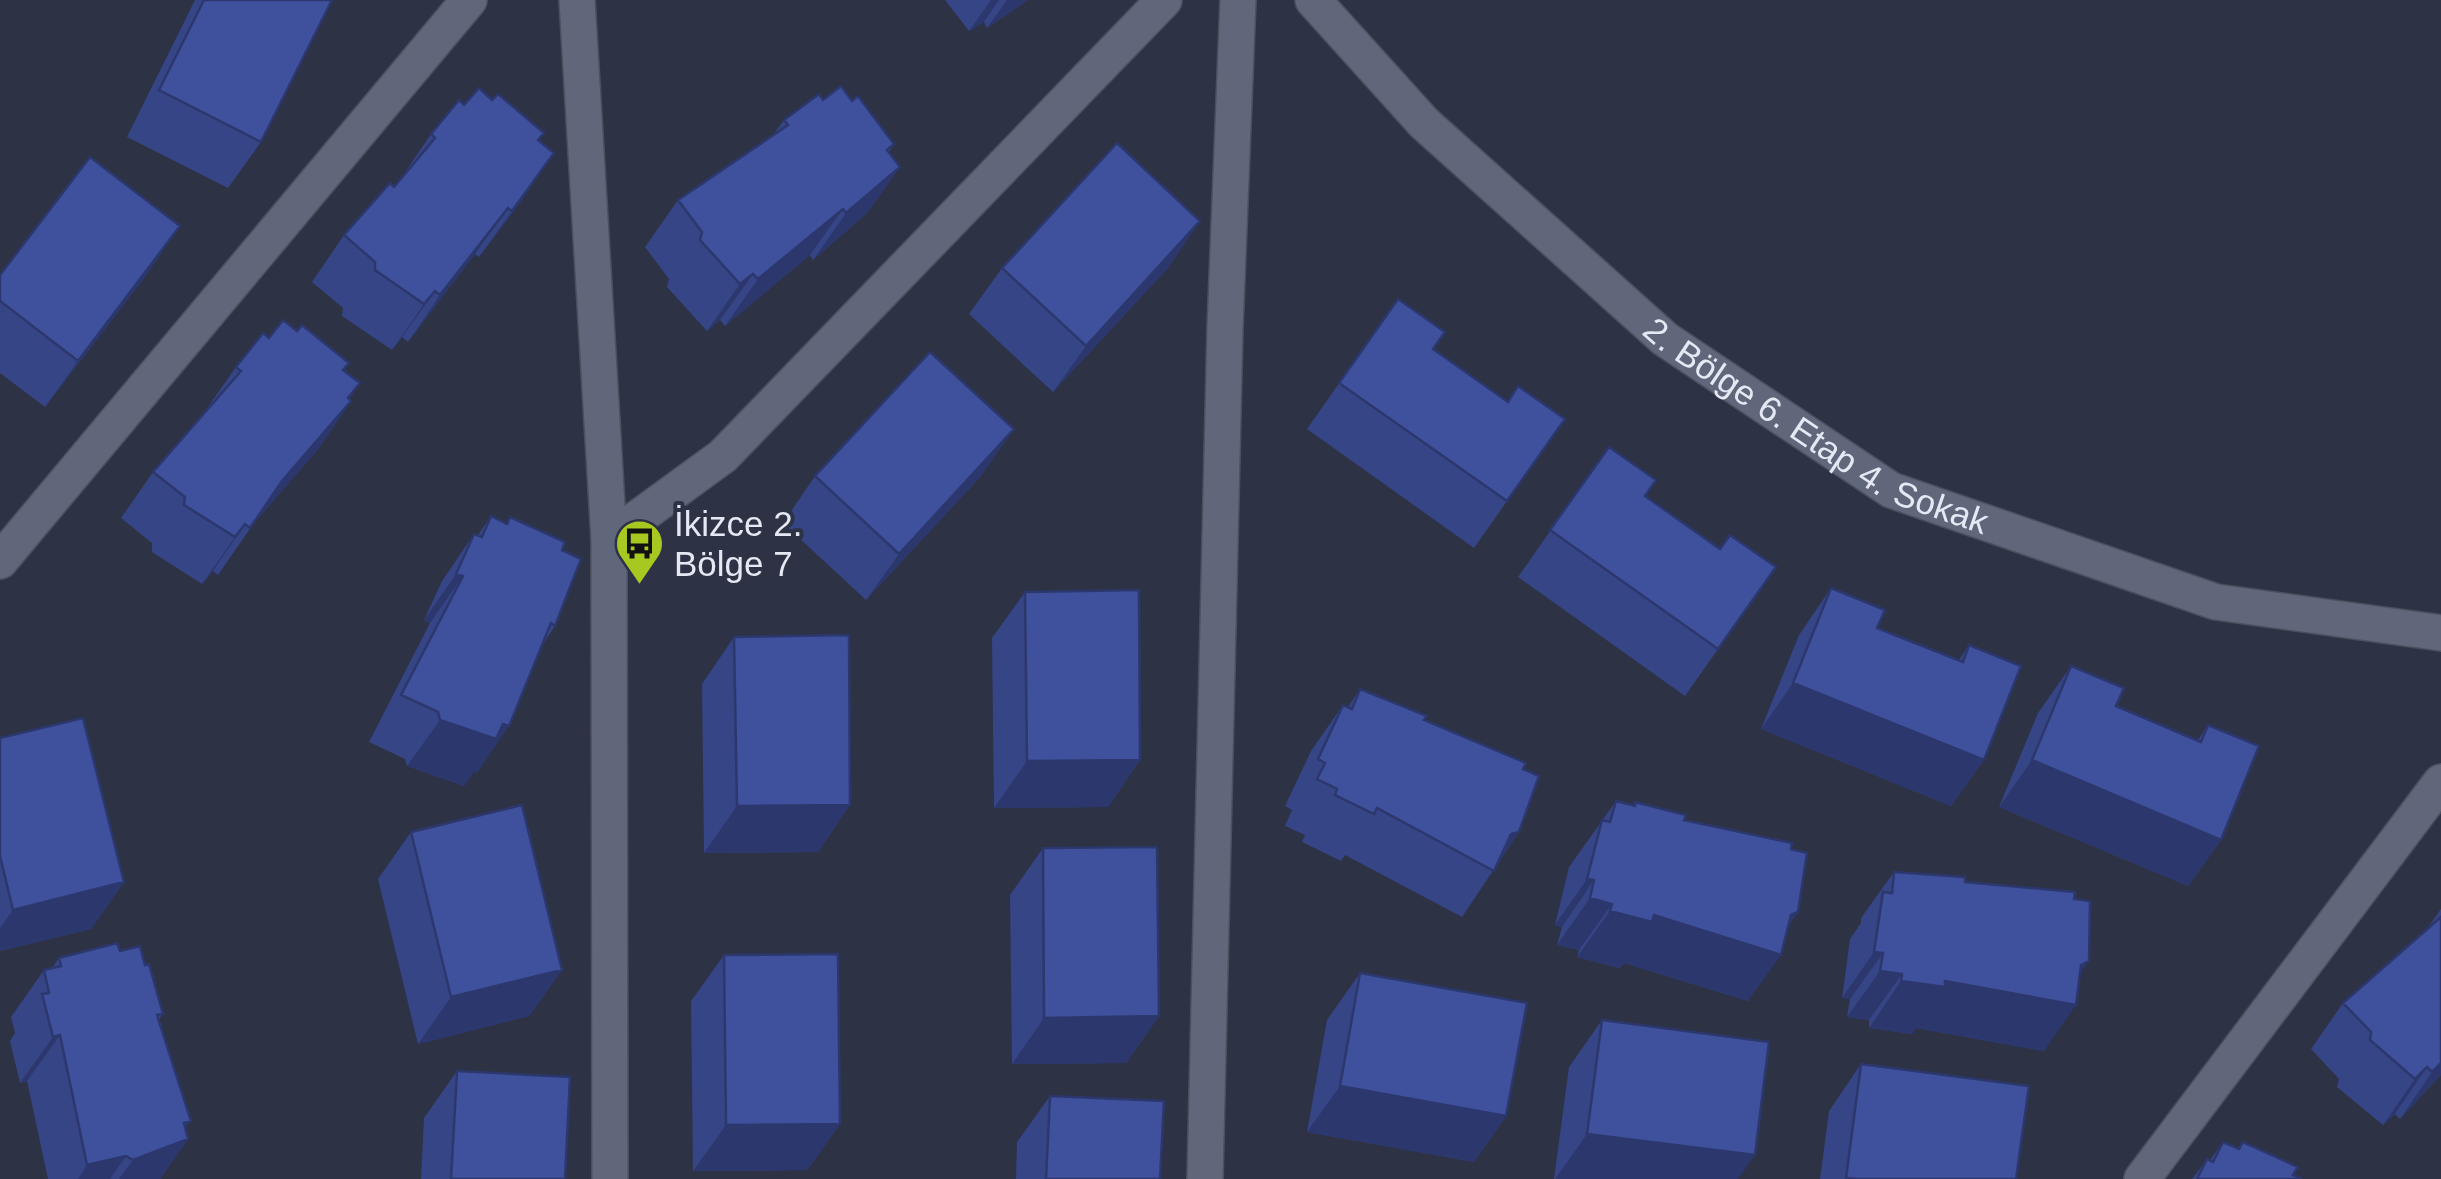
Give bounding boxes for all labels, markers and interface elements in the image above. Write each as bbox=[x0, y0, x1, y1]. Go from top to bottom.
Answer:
street label: 2. Bölge 6. Etap 4. Sokak bbox=[1636, 309, 1994, 541]
place label: İkizce 2. Bölge 7 bbox=[674, 504, 802, 583]
bus stop icon: İkizce 2. Bölge 7 bbox=[613, 518, 665, 586]

